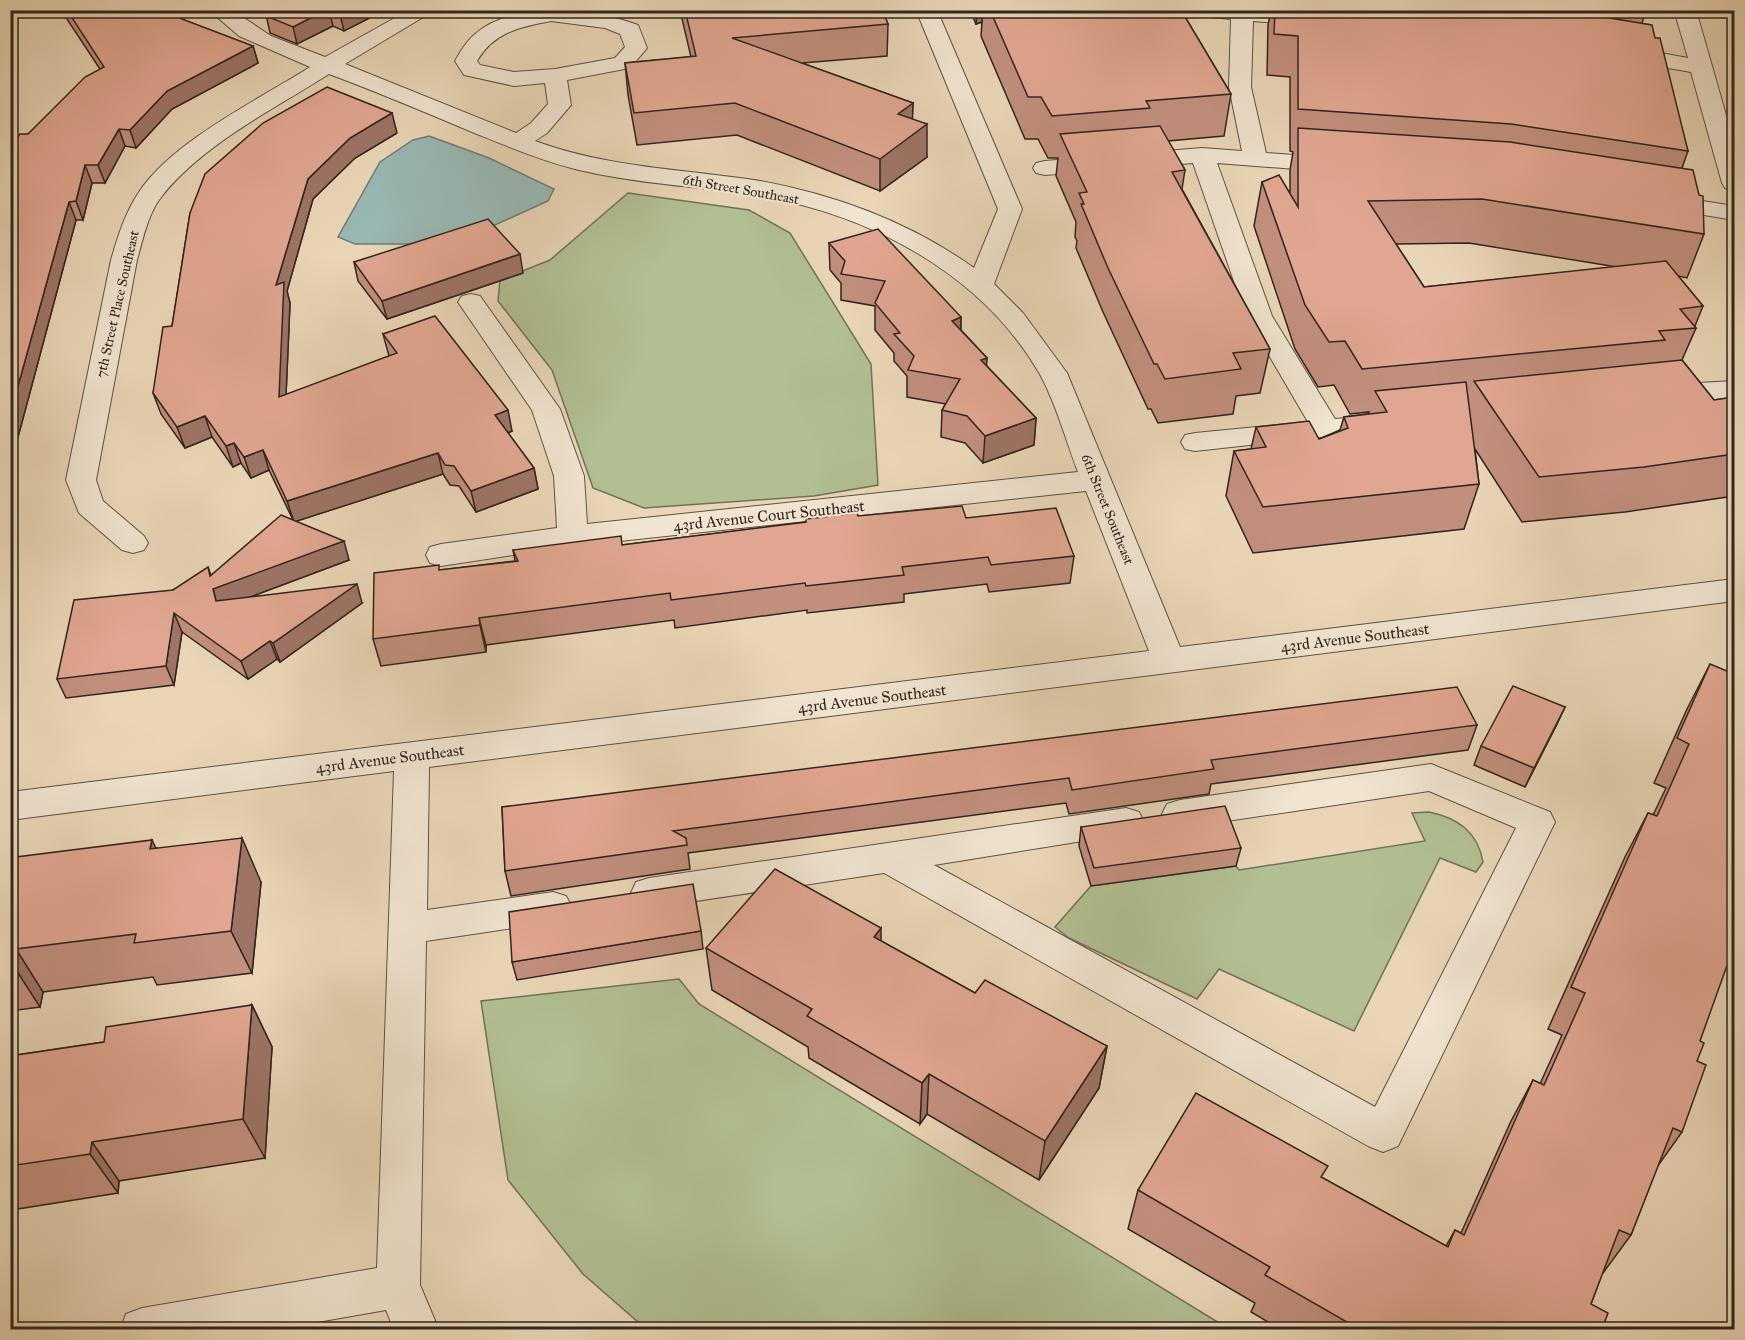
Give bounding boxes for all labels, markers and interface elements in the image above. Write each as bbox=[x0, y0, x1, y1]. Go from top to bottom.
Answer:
street label: 6th Street Southeast bbox=[681, 171, 800, 208]
street label: 7th Street Place Southeast bbox=[92, 229, 143, 379]
street label: 6th Street Southeast bbox=[1078, 451, 1138, 567]
street label: 43rd Avenue Court Southeast bbox=[672, 496, 866, 535]
street label: 43rd Avenue Southeast bbox=[1280, 619, 1431, 656]
street label: 43rd Avenue Southeast bbox=[797, 680, 948, 717]
street label: 43rd Avenue Southeast bbox=[315, 740, 466, 777]

